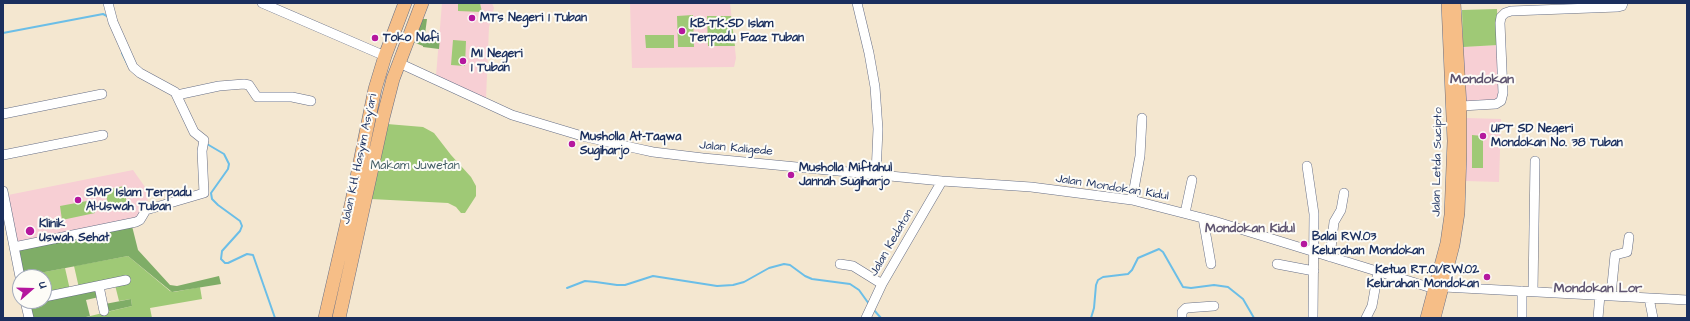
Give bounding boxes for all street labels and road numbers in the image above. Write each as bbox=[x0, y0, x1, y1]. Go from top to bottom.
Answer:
street label: Jalan K.H. Hasyim Asy'ari bbox=[339, 93, 381, 225]
street label: Jalan Letda Sucipto bbox=[1430, 107, 1446, 217]
street label: Jalan Kaligede bbox=[699, 139, 773, 159]
street label: Jalan Mondokan Kidul bbox=[1054, 172, 1170, 204]
street label: Jalan Kedaton bbox=[867, 207, 917, 279]

